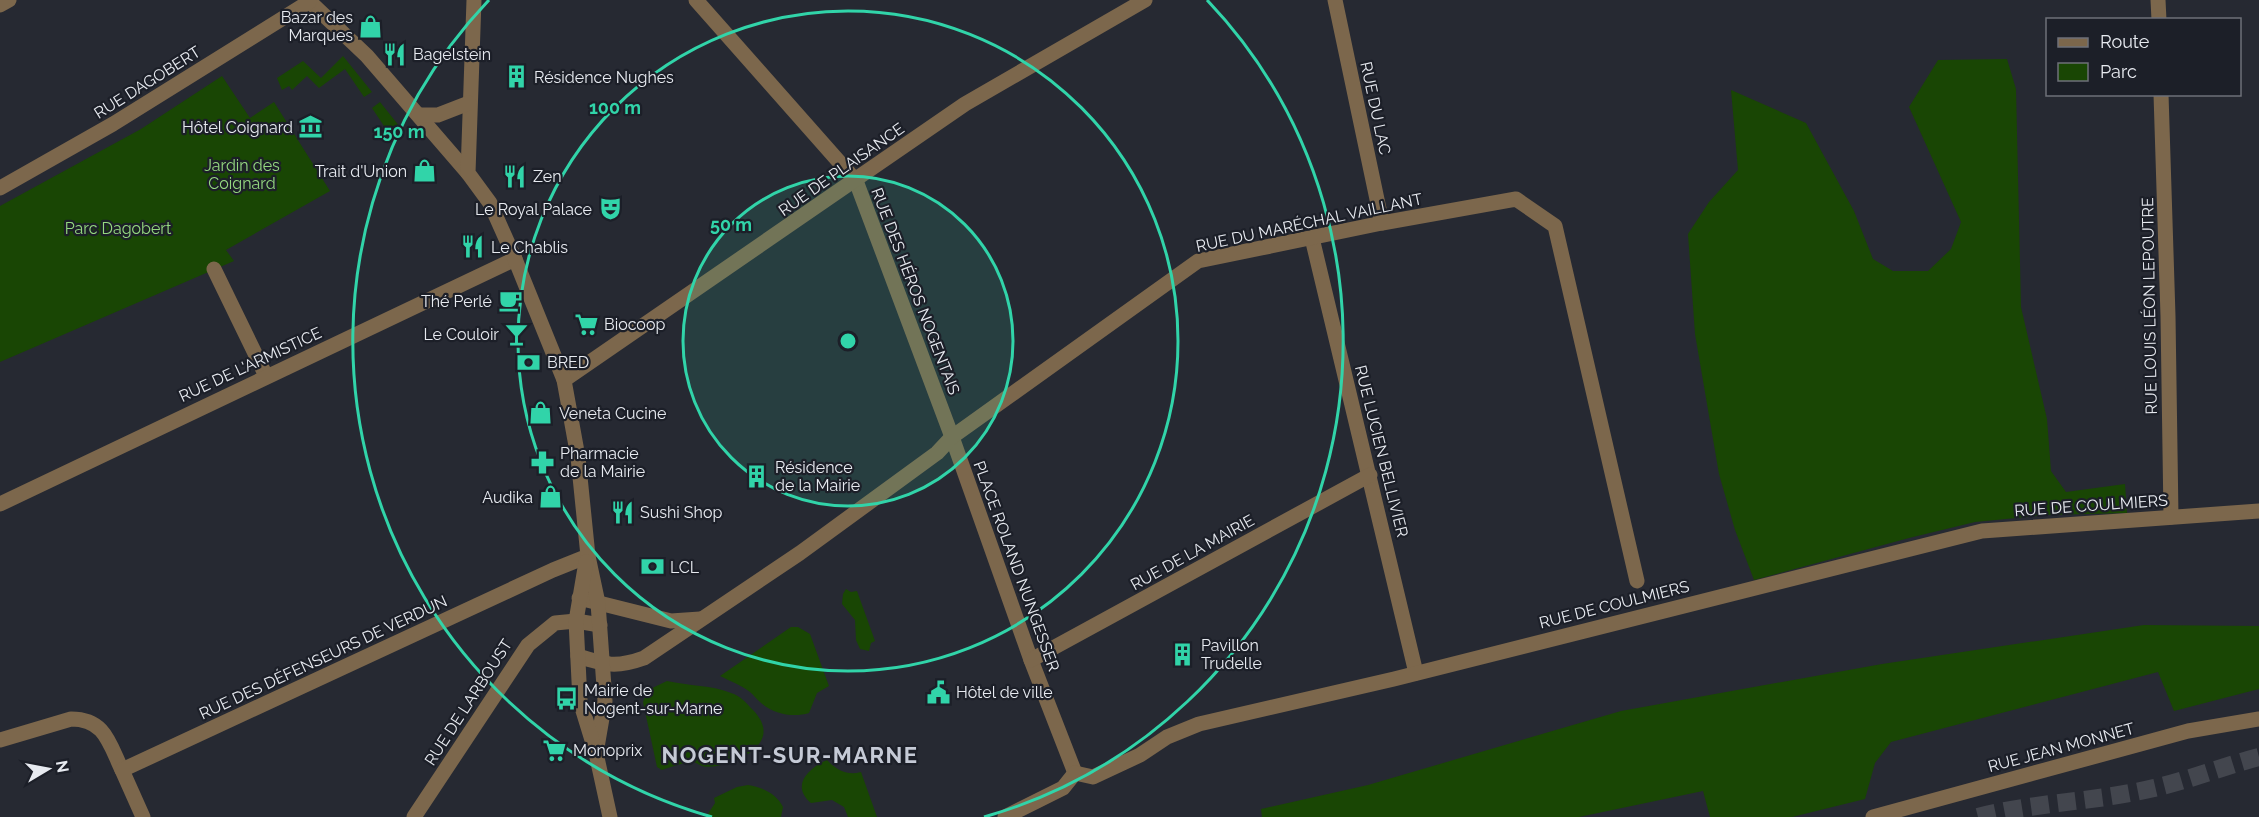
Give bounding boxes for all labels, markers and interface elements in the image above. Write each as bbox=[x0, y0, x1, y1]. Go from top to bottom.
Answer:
place label: Bazar des Marques bbox=[281, 8, 353, 45]
shop icon: Bazar des Marques bbox=[358, 13, 384, 39]
legend bbox=[2046, 18, 2241, 96]
text: Route bbox=[2100, 31, 2150, 52]
restaurant icon: Bagelstein bbox=[382, 41, 408, 67]
street label: RUE DAGOBERT bbox=[91, 42, 204, 123]
place label: Bagelstein bbox=[413, 45, 491, 64]
street label: RUE DU LAC bbox=[1356, 60, 1395, 156]
text: Parc bbox=[2100, 61, 2137, 82]
building icon: Résidence Nughes bbox=[503, 64, 529, 90]
place label: Résidence Nughes bbox=[534, 68, 674, 87]
text: 100 m bbox=[589, 97, 641, 118]
museum icon: Hôtel Coignard bbox=[298, 114, 324, 140]
place label: Hôtel Coignard bbox=[182, 118, 293, 137]
street label: RUE DE PLAISANCE bbox=[775, 119, 908, 220]
text: 150 m bbox=[374, 121, 425, 142]
park label: Jardin des Coignard bbox=[204, 156, 280, 193]
shop icon: Trait d'Union bbox=[412, 158, 438, 184]
place label: Trait d'Union bbox=[315, 162, 407, 181]
restaurant icon: Zen bbox=[502, 163, 528, 189]
place label: Zen bbox=[533, 167, 562, 186]
street label: RUE DES HÉROS NOGENTAIS bbox=[867, 185, 965, 398]
street label: RUE DU MARÉCHAL VAILLANT bbox=[1194, 188, 1424, 256]
theatre icon: Le Royal Palace bbox=[597, 196, 623, 222]
street label: RUE LOUIS LÉON LEPOUTRE bbox=[2137, 197, 2161, 415]
place label: Le Royal Palace bbox=[475, 200, 592, 219]
text: 50 m bbox=[710, 214, 752, 235]
park label: Parc Dagobert bbox=[65, 219, 172, 238]
restaurant icon: Le Chablis bbox=[460, 234, 486, 260]
place label: Le Chablis bbox=[491, 238, 568, 257]
cafe icon: Thé Perlé bbox=[497, 288, 523, 314]
place label: Thé Perlé bbox=[421, 292, 492, 311]
supermarket icon: Biocoop bbox=[573, 311, 599, 337]
place label: Biocoop bbox=[604, 315, 665, 334]
bar icon: Le Couloir bbox=[504, 321, 530, 347]
street label: RUE DE L'ARMISTICE bbox=[176, 323, 325, 406]
place label: Le Couloir bbox=[423, 325, 499, 344]
centre of rings bbox=[838, 331, 858, 351]
bank icon: BRED bbox=[516, 349, 542, 375]
place label: BRED bbox=[547, 353, 589, 372]
street label: RUE LUCIEN BELLIVIER bbox=[1351, 363, 1412, 539]
shop icon: Veneta Cucine bbox=[528, 400, 554, 426]
place label: Veneta Cucine bbox=[559, 404, 666, 423]
place label: Pharmacie de la Mairie bbox=[560, 444, 645, 481]
pharmacy icon: Pharmacie de la Mairie bbox=[529, 449, 555, 475]
place label: Résidence de la Mairie bbox=[775, 458, 860, 495]
street label: PLACE ROLAND NUNGESSER bbox=[970, 458, 1064, 674]
building icon: Résidence de la Mairie bbox=[744, 463, 770, 489]
shop icon: Audika bbox=[538, 484, 564, 510]
place label: Audika bbox=[482, 488, 533, 507]
street label: RUE DE COULMIERS bbox=[2014, 491, 2169, 520]
restaurant icon: Sushi Shop bbox=[609, 499, 635, 525]
place label: Sushi Shop bbox=[640, 503, 722, 522]
street label: RUE DE LA MAIRIE bbox=[1127, 510, 1258, 594]
bank icon: LCL bbox=[639, 554, 665, 580]
place label: LCL bbox=[670, 558, 700, 577]
street label: RUE DE COULMIERS bbox=[1537, 577, 1691, 632]
street label: RUE DES DÉFENSEURS DE VERDUN bbox=[196, 591, 450, 723]
street label: RUE DE LARBOUST bbox=[421, 636, 516, 769]
place label: Pavillon Trudelle bbox=[1201, 636, 1262, 673]
building icon: Pavillon Trudelle bbox=[1170, 641, 1196, 667]
public building icon: Hôtel de ville bbox=[925, 679, 951, 705]
place label: Mairie de Nogent-sur-Marne bbox=[584, 681, 722, 718]
place label: Hôtel de ville bbox=[956, 683, 1053, 702]
bus stop icon: Mairie de Nogent-sur-Marne bbox=[553, 686, 579, 712]
street label: RUE JEAN MONNET bbox=[1986, 719, 2137, 776]
supermarket icon: Monoprix bbox=[542, 737, 568, 763]
north arrow bbox=[18, 739, 78, 799]
place label: Monoprix bbox=[573, 741, 642, 760]
district label: NOGENT-SUR-MARNE bbox=[661, 742, 919, 768]
text: N bbox=[52, 759, 73, 774]

